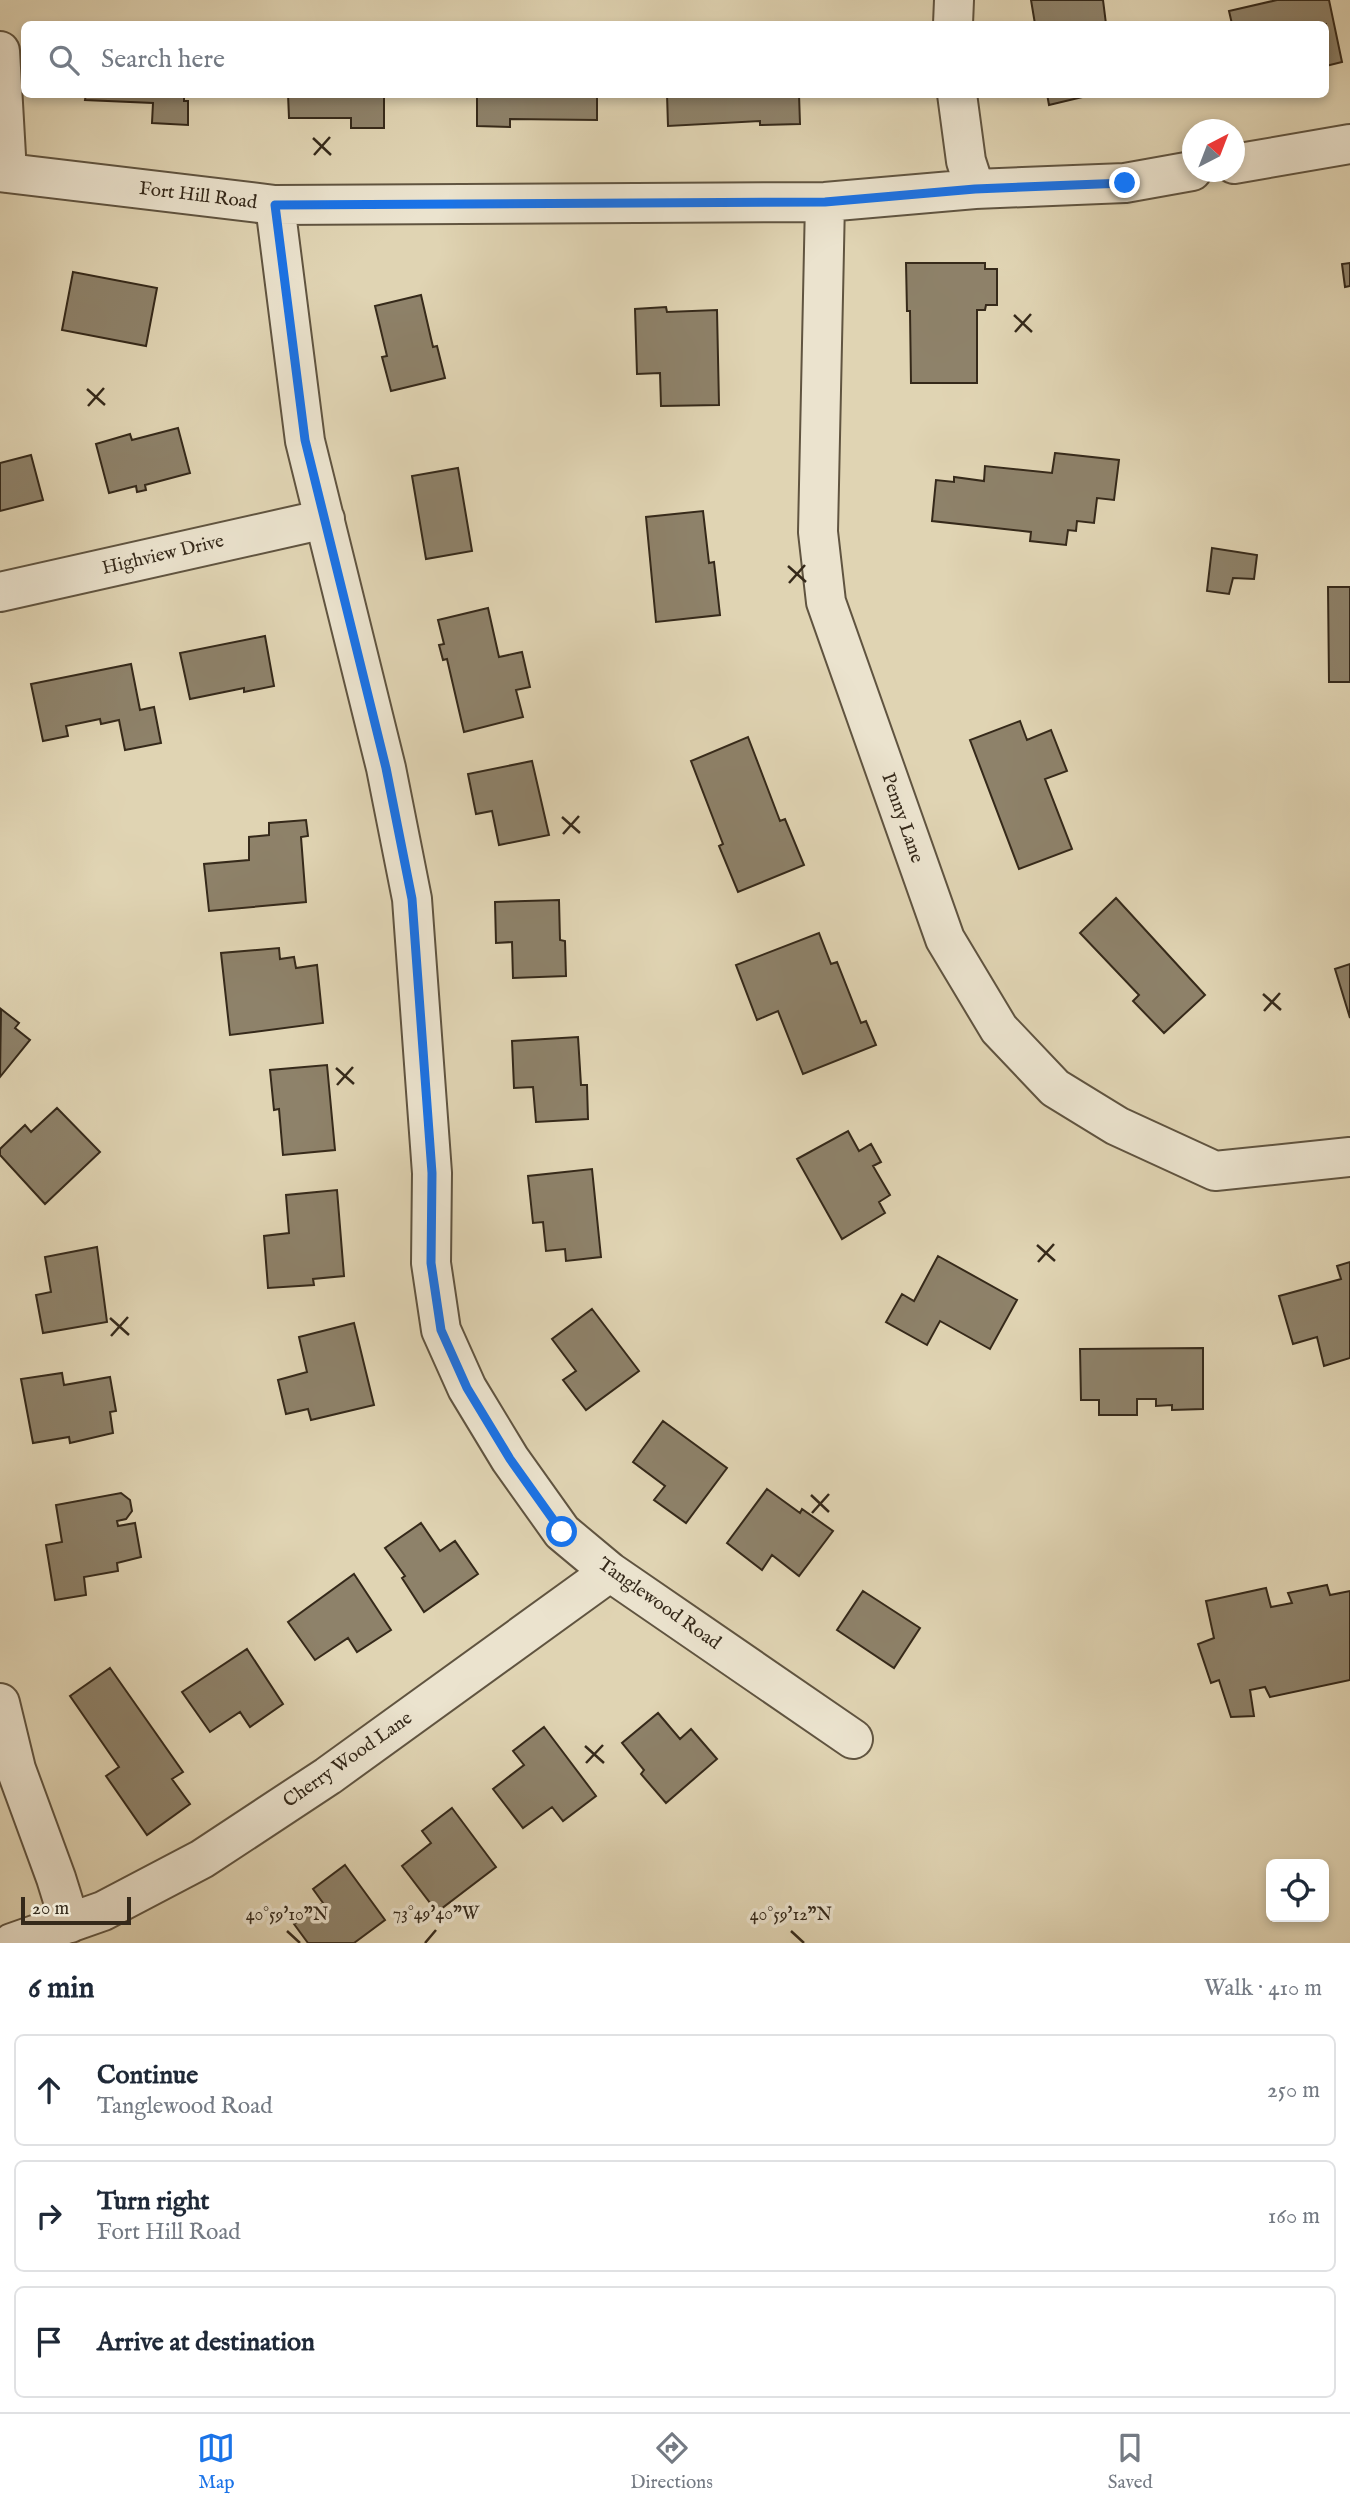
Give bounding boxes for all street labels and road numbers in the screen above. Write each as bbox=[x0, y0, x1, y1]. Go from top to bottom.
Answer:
street label: Fort Hill Road bbox=[138, 177, 259, 215]
street label: Highview Drive bbox=[100, 529, 227, 581]
street label: Penny Lane bbox=[875, 770, 929, 866]
street label: Tanglewood Road bbox=[593, 1553, 726, 1656]
street label: Cherry Wood Lane bbox=[279, 1706, 417, 1813]

